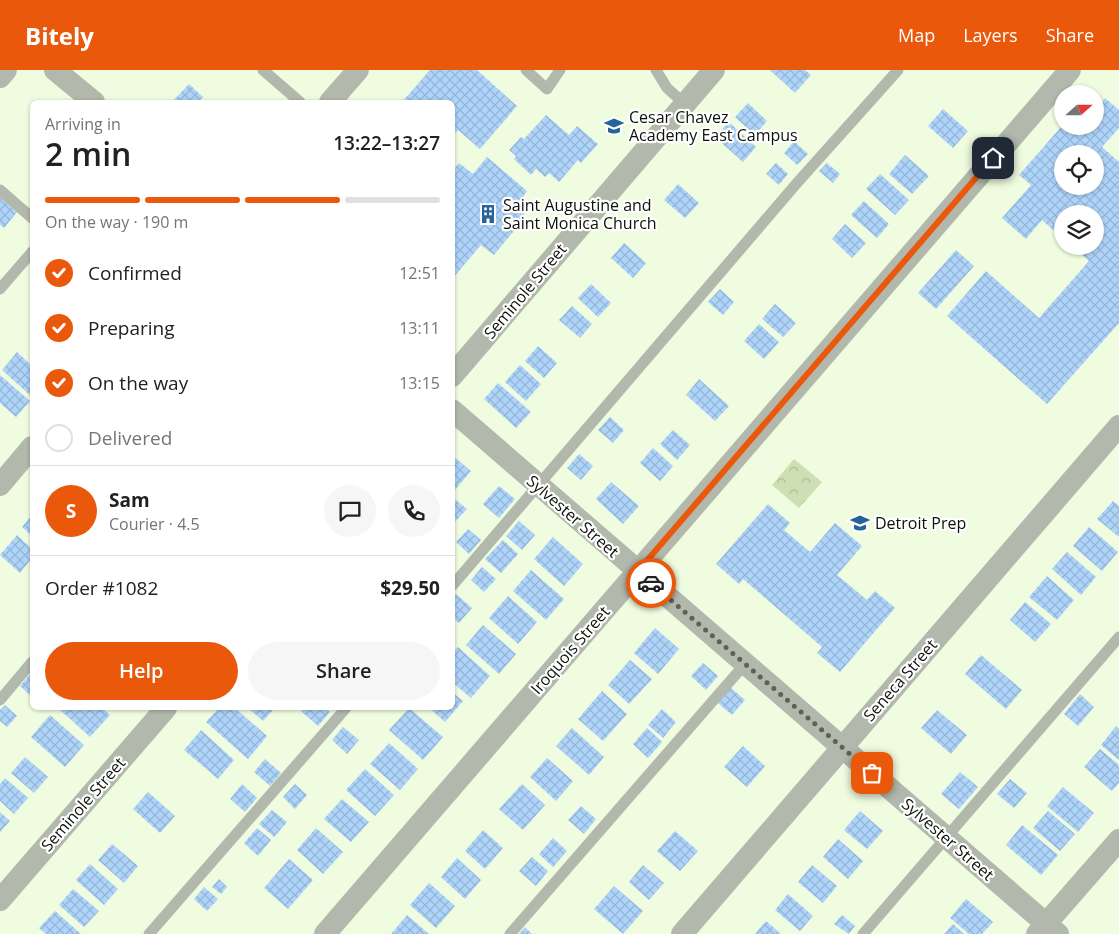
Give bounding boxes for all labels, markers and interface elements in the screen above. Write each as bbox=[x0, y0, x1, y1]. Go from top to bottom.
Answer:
text: Bitely bbox=[25, 19, 94, 52]
text: Map bbox=[898, 23, 935, 47]
text: Layers bbox=[963, 23, 1018, 47]
text: Share bbox=[1046, 23, 1094, 47]
north arrow bbox=[1054, 85, 1104, 135]
map controls bbox=[1054, 85, 1104, 255]
place label: Cesar Chavez Academy East Campus bbox=[629, 106, 798, 146]
text: Arriving in bbox=[45, 113, 121, 135]
school or university icon: Cesar Chavez Academy East Campus bbox=[603, 115, 625, 137]
text: 13:22–13:27 bbox=[333, 130, 440, 156]
text: 2 min bbox=[45, 132, 131, 175]
pin bbox=[972, 137, 1014, 179]
icon: home bbox=[979, 144, 1007, 172]
button: locate bbox=[1054, 145, 1104, 195]
place label: Saint Augustine and Saint Monica Church bbox=[503, 194, 657, 234]
building icon: Saint Augustine and Saint Monica Church bbox=[477, 203, 499, 225]
button: layers bbox=[1054, 205, 1104, 255]
text: On the way · 190 m bbox=[45, 211, 188, 233]
street label: Seminole Street bbox=[479, 239, 572, 343]
icon: check bbox=[45, 259, 73, 287]
text: Confirmed bbox=[88, 260, 182, 286]
text: 12:51 bbox=[399, 262, 440, 284]
icon: check bbox=[45, 314, 73, 342]
text: Preparing bbox=[88, 315, 175, 341]
text: 13:11 bbox=[399, 317, 440, 339]
icon: check bbox=[45, 369, 73, 397]
text: On the way bbox=[88, 370, 188, 396]
text: 13:15 bbox=[399, 372, 440, 394]
text: Delivered bbox=[88, 425, 172, 451]
street label: Sylvester Street bbox=[522, 470, 624, 562]
button: chat bbox=[324, 485, 376, 537]
button: phone bbox=[388, 485, 440, 537]
text: Sam bbox=[109, 487, 150, 513]
text: S bbox=[66, 498, 76, 524]
school or university icon: Detroit Prep bbox=[849, 512, 871, 534]
place label: Detroit Prep bbox=[875, 512, 966, 534]
text: Courier · 4.5 bbox=[109, 513, 200, 535]
courier bbox=[626, 558, 676, 608]
icon: car bbox=[637, 569, 665, 597]
text: Order #1082 bbox=[45, 575, 158, 601]
text: $29.50 bbox=[380, 575, 440, 601]
street label: Iroquois Street bbox=[525, 601, 615, 699]
street label: Seneca Street bbox=[858, 634, 942, 726]
button: Help bbox=[45, 642, 238, 700]
button: Share bbox=[248, 642, 440, 700]
street label: Seminole Street bbox=[36, 752, 130, 856]
pin bbox=[851, 752, 893, 794]
icon: bag bbox=[858, 759, 886, 787]
street label: Sylvester Street bbox=[897, 793, 999, 885]

